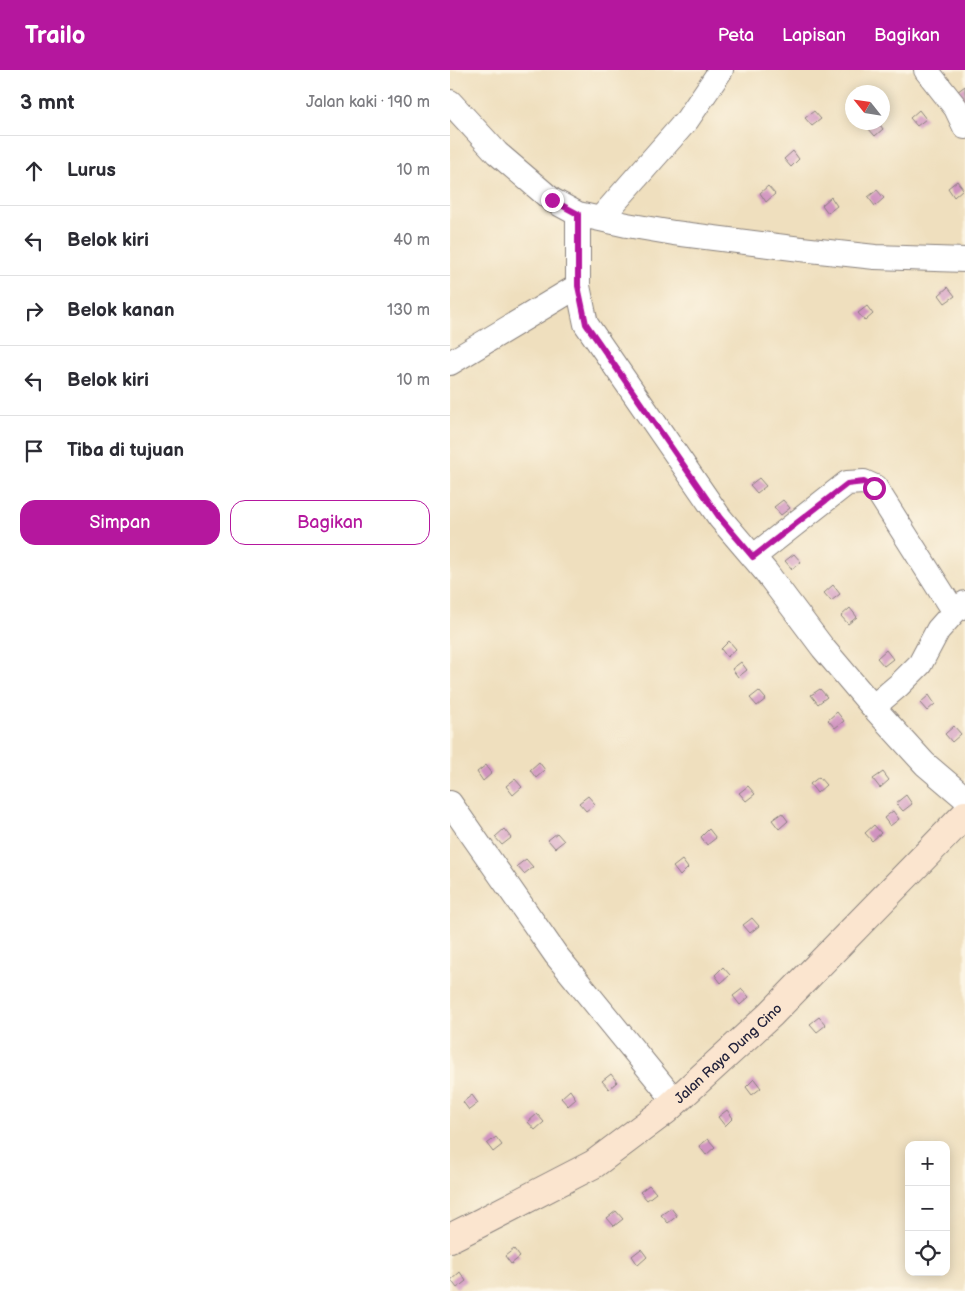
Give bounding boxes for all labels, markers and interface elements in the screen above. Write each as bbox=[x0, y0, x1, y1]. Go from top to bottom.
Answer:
text: Trailo bbox=[25, 21, 85, 50]
text: Peta bbox=[718, 25, 754, 46]
text: Lapisan bbox=[782, 25, 846, 46]
text: Bagikan bbox=[874, 25, 940, 46]
north arrow bbox=[845, 85, 890, 130]
text: 3 mnt bbox=[20, 90, 75, 115]
text: Jalan kaki · 190 m bbox=[306, 93, 430, 112]
icon: ahead bbox=[20, 157, 48, 185]
text: Lurus bbox=[67, 159, 116, 182]
text: 10 m bbox=[397, 161, 430, 180]
route end bbox=[541, 189, 564, 212]
icon: left bbox=[20, 227, 48, 255]
text: Belok kiri bbox=[67, 229, 149, 252]
text: 40 m bbox=[393, 231, 430, 250]
icon: right bbox=[20, 297, 48, 325]
text: Belok kanan bbox=[67, 299, 175, 322]
text: 130 m bbox=[387, 301, 430, 320]
icon: left bbox=[20, 367, 48, 395]
text: Belok kiri bbox=[67, 369, 149, 392]
text: 10 m bbox=[397, 371, 430, 390]
icon: arrive bbox=[20, 437, 48, 465]
text: Tiba di tujuan bbox=[67, 439, 184, 462]
route start bbox=[863, 477, 886, 500]
button: Simpan bbox=[20, 500, 220, 545]
button: Bagikan bbox=[230, 500, 430, 545]
street label: Jalan Raya Dung Cino bbox=[671, 1000, 786, 1107]
map controls bbox=[905, 1141, 950, 1276]
button: + bbox=[905, 1141, 950, 1186]
button: − bbox=[905, 1186, 950, 1231]
button: locate bbox=[905, 1231, 950, 1276]

